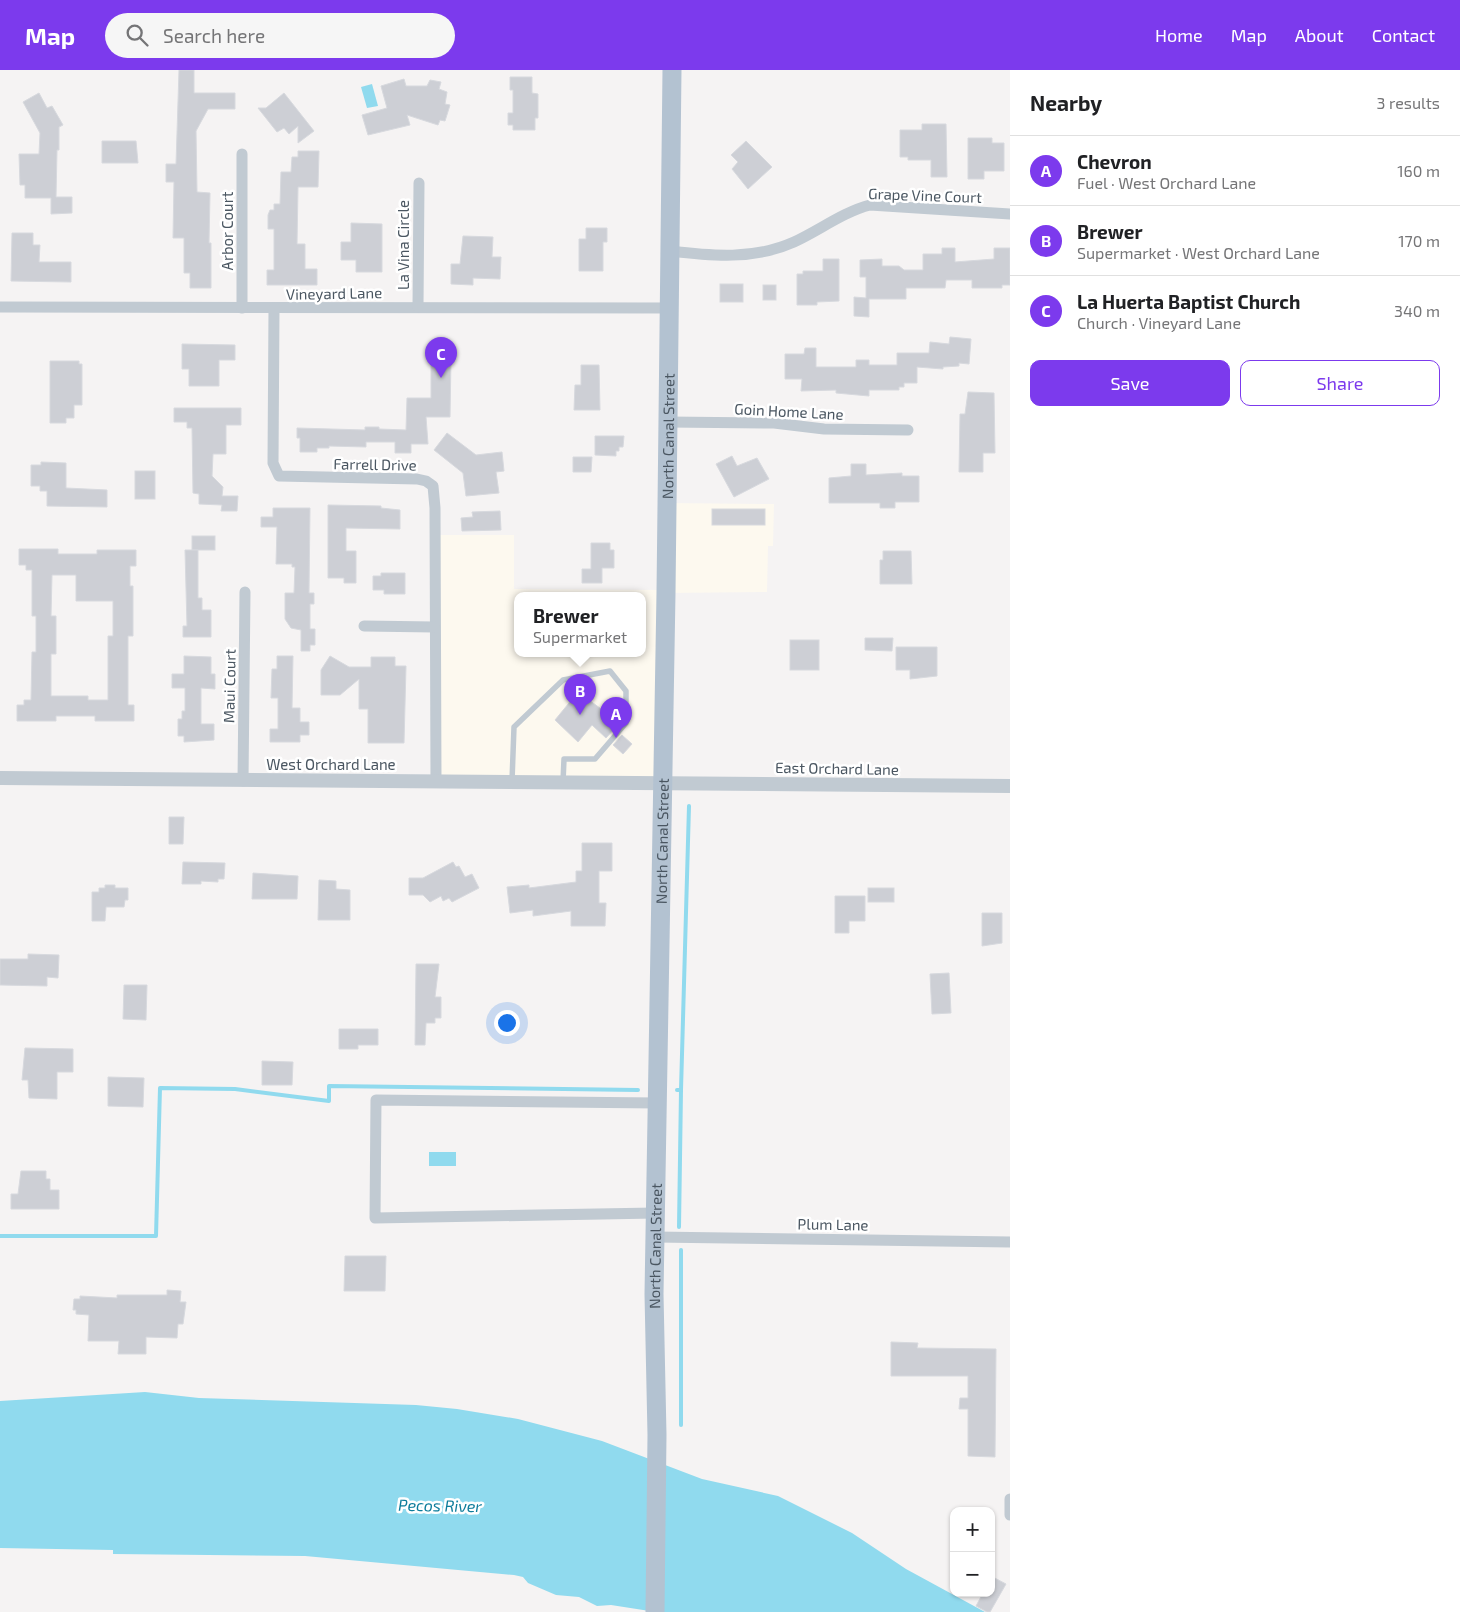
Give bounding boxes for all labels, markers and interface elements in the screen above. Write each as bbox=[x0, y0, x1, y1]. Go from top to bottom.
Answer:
search box bbox=[105, 13, 455, 58]
text: Map bbox=[25, 21, 75, 50]
icon: search bbox=[123, 21, 151, 49]
text: Search here bbox=[163, 24, 265, 47]
text: Home bbox=[1155, 24, 1203, 46]
text: Map bbox=[1231, 24, 1267, 46]
text: About bbox=[1295, 24, 1344, 46]
text: Contact bbox=[1372, 24, 1435, 46]
text: Nearby bbox=[1030, 90, 1102, 115]
text: 3 results bbox=[1377, 93, 1440, 112]
text: Chevron bbox=[1077, 150, 1152, 173]
text: A bbox=[1041, 161, 1051, 180]
text: 160 m bbox=[1397, 161, 1440, 180]
text: Fuel · West Orchard Lane bbox=[1077, 173, 1256, 192]
street label: Grape Vine Court bbox=[868, 184, 982, 206]
street label: Arbor Court bbox=[218, 191, 236, 270]
street label: La Vina Circle bbox=[394, 200, 412, 290]
text: Brewer bbox=[1077, 220, 1143, 243]
text: B bbox=[1041, 231, 1051, 250]
text: 170 m bbox=[1398, 231, 1440, 250]
text: Supermarket · West Orchard Lane bbox=[1077, 243, 1320, 262]
street label: Vineyard Lane bbox=[286, 283, 382, 303]
text: La Huerta Baptist Church bbox=[1077, 290, 1300, 313]
text: C bbox=[1041, 301, 1051, 320]
text: 340 m bbox=[1394, 301, 1440, 320]
text: Church · Vineyard Lane bbox=[1077, 313, 1241, 332]
pin: C bbox=[425, 337, 457, 378]
button: Save bbox=[1030, 360, 1230, 406]
button: Share bbox=[1240, 360, 1440, 406]
street label: North Canal Street bbox=[658, 373, 678, 499]
street label: Goin Home Lane bbox=[734, 399, 844, 423]
street label: Farrell Drive bbox=[333, 454, 417, 474]
popup bbox=[514, 592, 646, 657]
text: Brewer bbox=[533, 604, 599, 627]
text: Supermarket bbox=[533, 627, 627, 646]
street label: Maui Court bbox=[219, 648, 239, 723]
pin: B bbox=[564, 674, 596, 715]
pin: A bbox=[600, 697, 632, 738]
street label: West Orchard Lane bbox=[266, 755, 396, 773]
street label: East Orchard Lane bbox=[775, 758, 899, 778]
street label: North Canal Street bbox=[652, 778, 672, 904]
your location bbox=[494, 1010, 520, 1036]
street label: North Canal Street bbox=[645, 1183, 665, 1309]
street label: Plum Lane bbox=[797, 1214, 869, 1234]
water label: Pecos River bbox=[398, 1495, 483, 1515]
map controls bbox=[950, 1507, 995, 1597]
button: + bbox=[950, 1507, 995, 1552]
button: − bbox=[950, 1552, 995, 1597]

